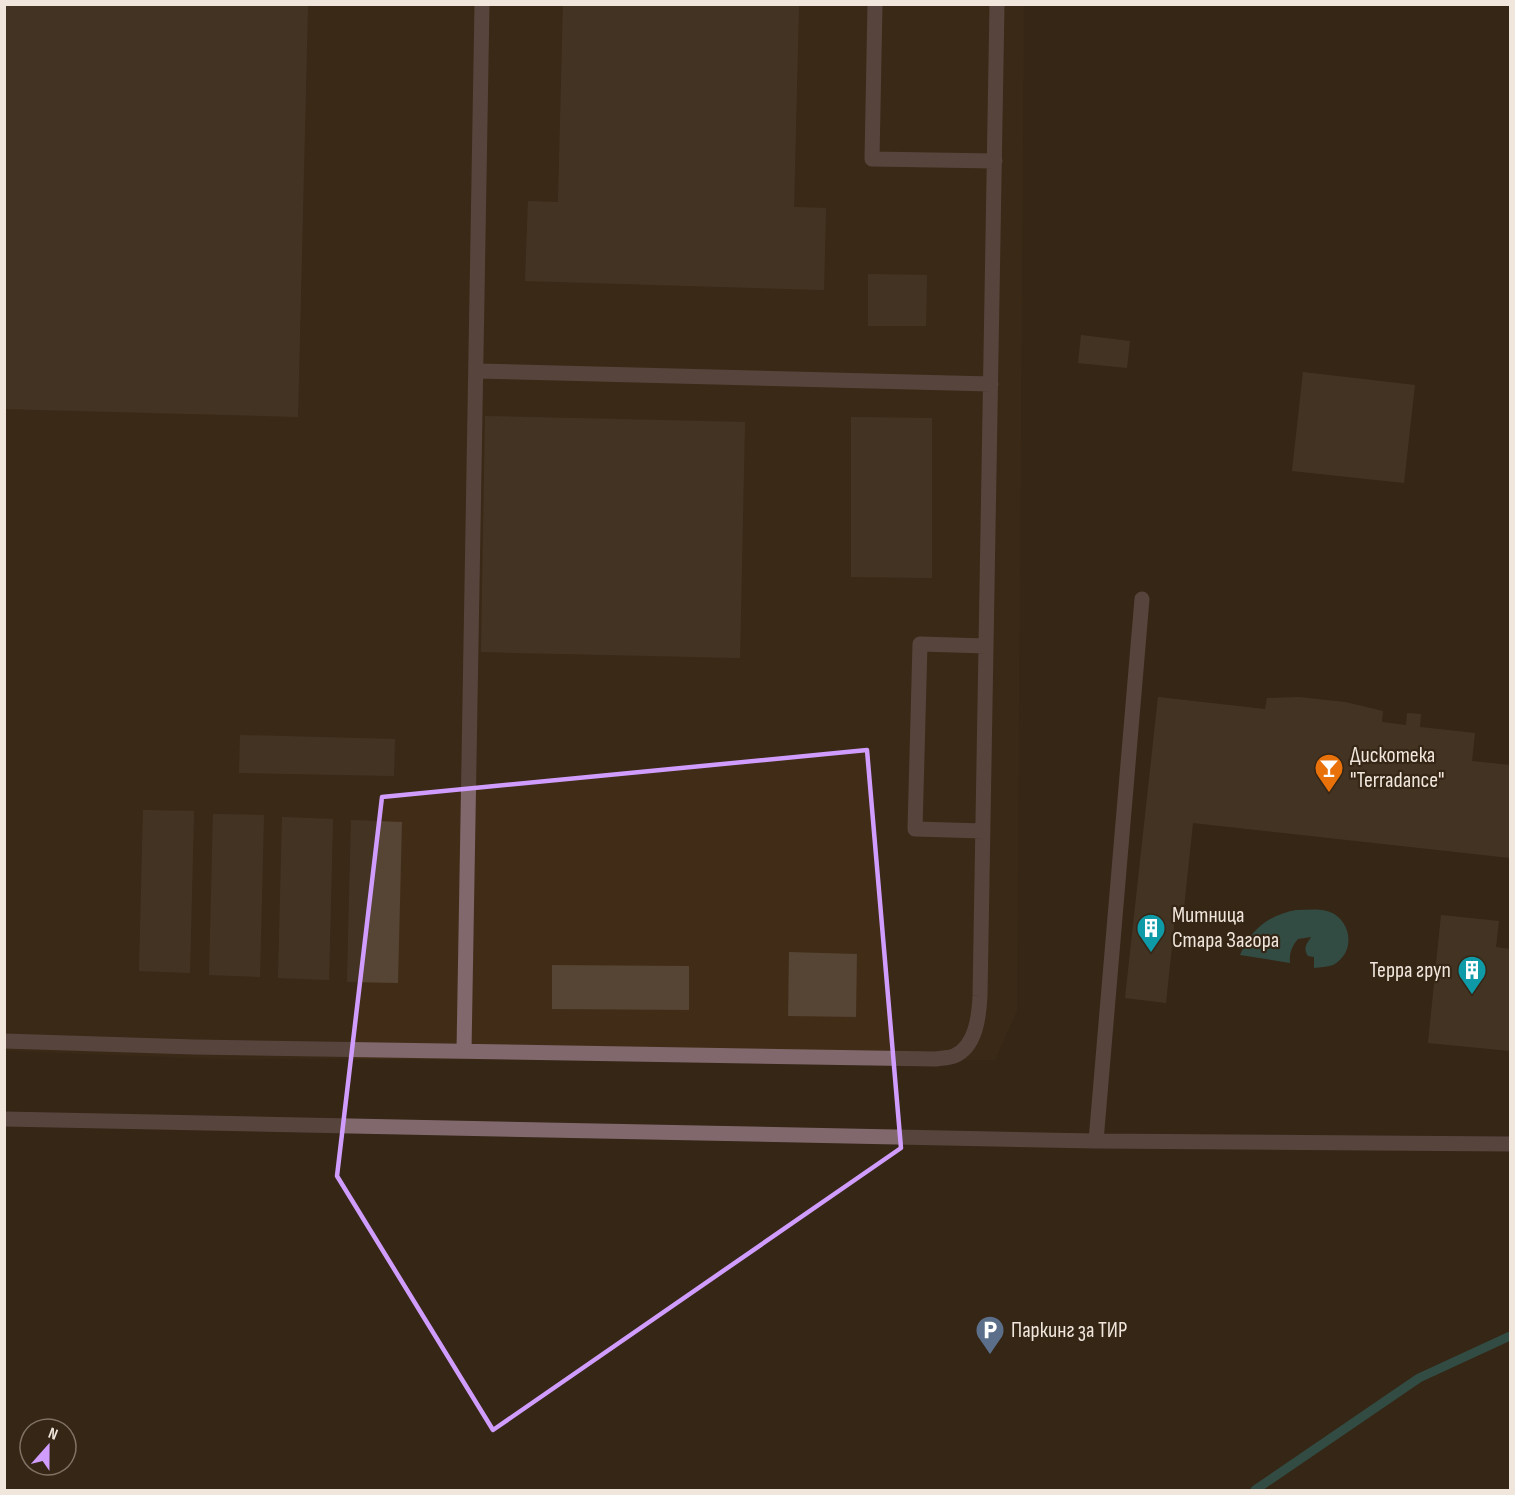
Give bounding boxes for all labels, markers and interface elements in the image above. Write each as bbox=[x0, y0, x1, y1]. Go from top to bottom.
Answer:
place label: Дискотека "Terradance" bbox=[1350, 742, 1445, 794]
bar icon: Дискотека "Terradance" bbox=[1313, 752, 1345, 794]
place label: Митница Стара Загора bbox=[1172, 902, 1279, 954]
building icon: Митница Стара Загора bbox=[1135, 912, 1167, 954]
building icon: Терра груп bbox=[1456, 954, 1488, 996]
place label: Терра груп bbox=[1370, 957, 1451, 984]
parking icon: Паркинг за ТИР bbox=[974, 1314, 1006, 1356]
place label: Паркинг за ТИР bbox=[1011, 1317, 1127, 1344]
north arrow bbox=[18, 1417, 78, 1477]
text: N bbox=[45, 1424, 60, 1445]

